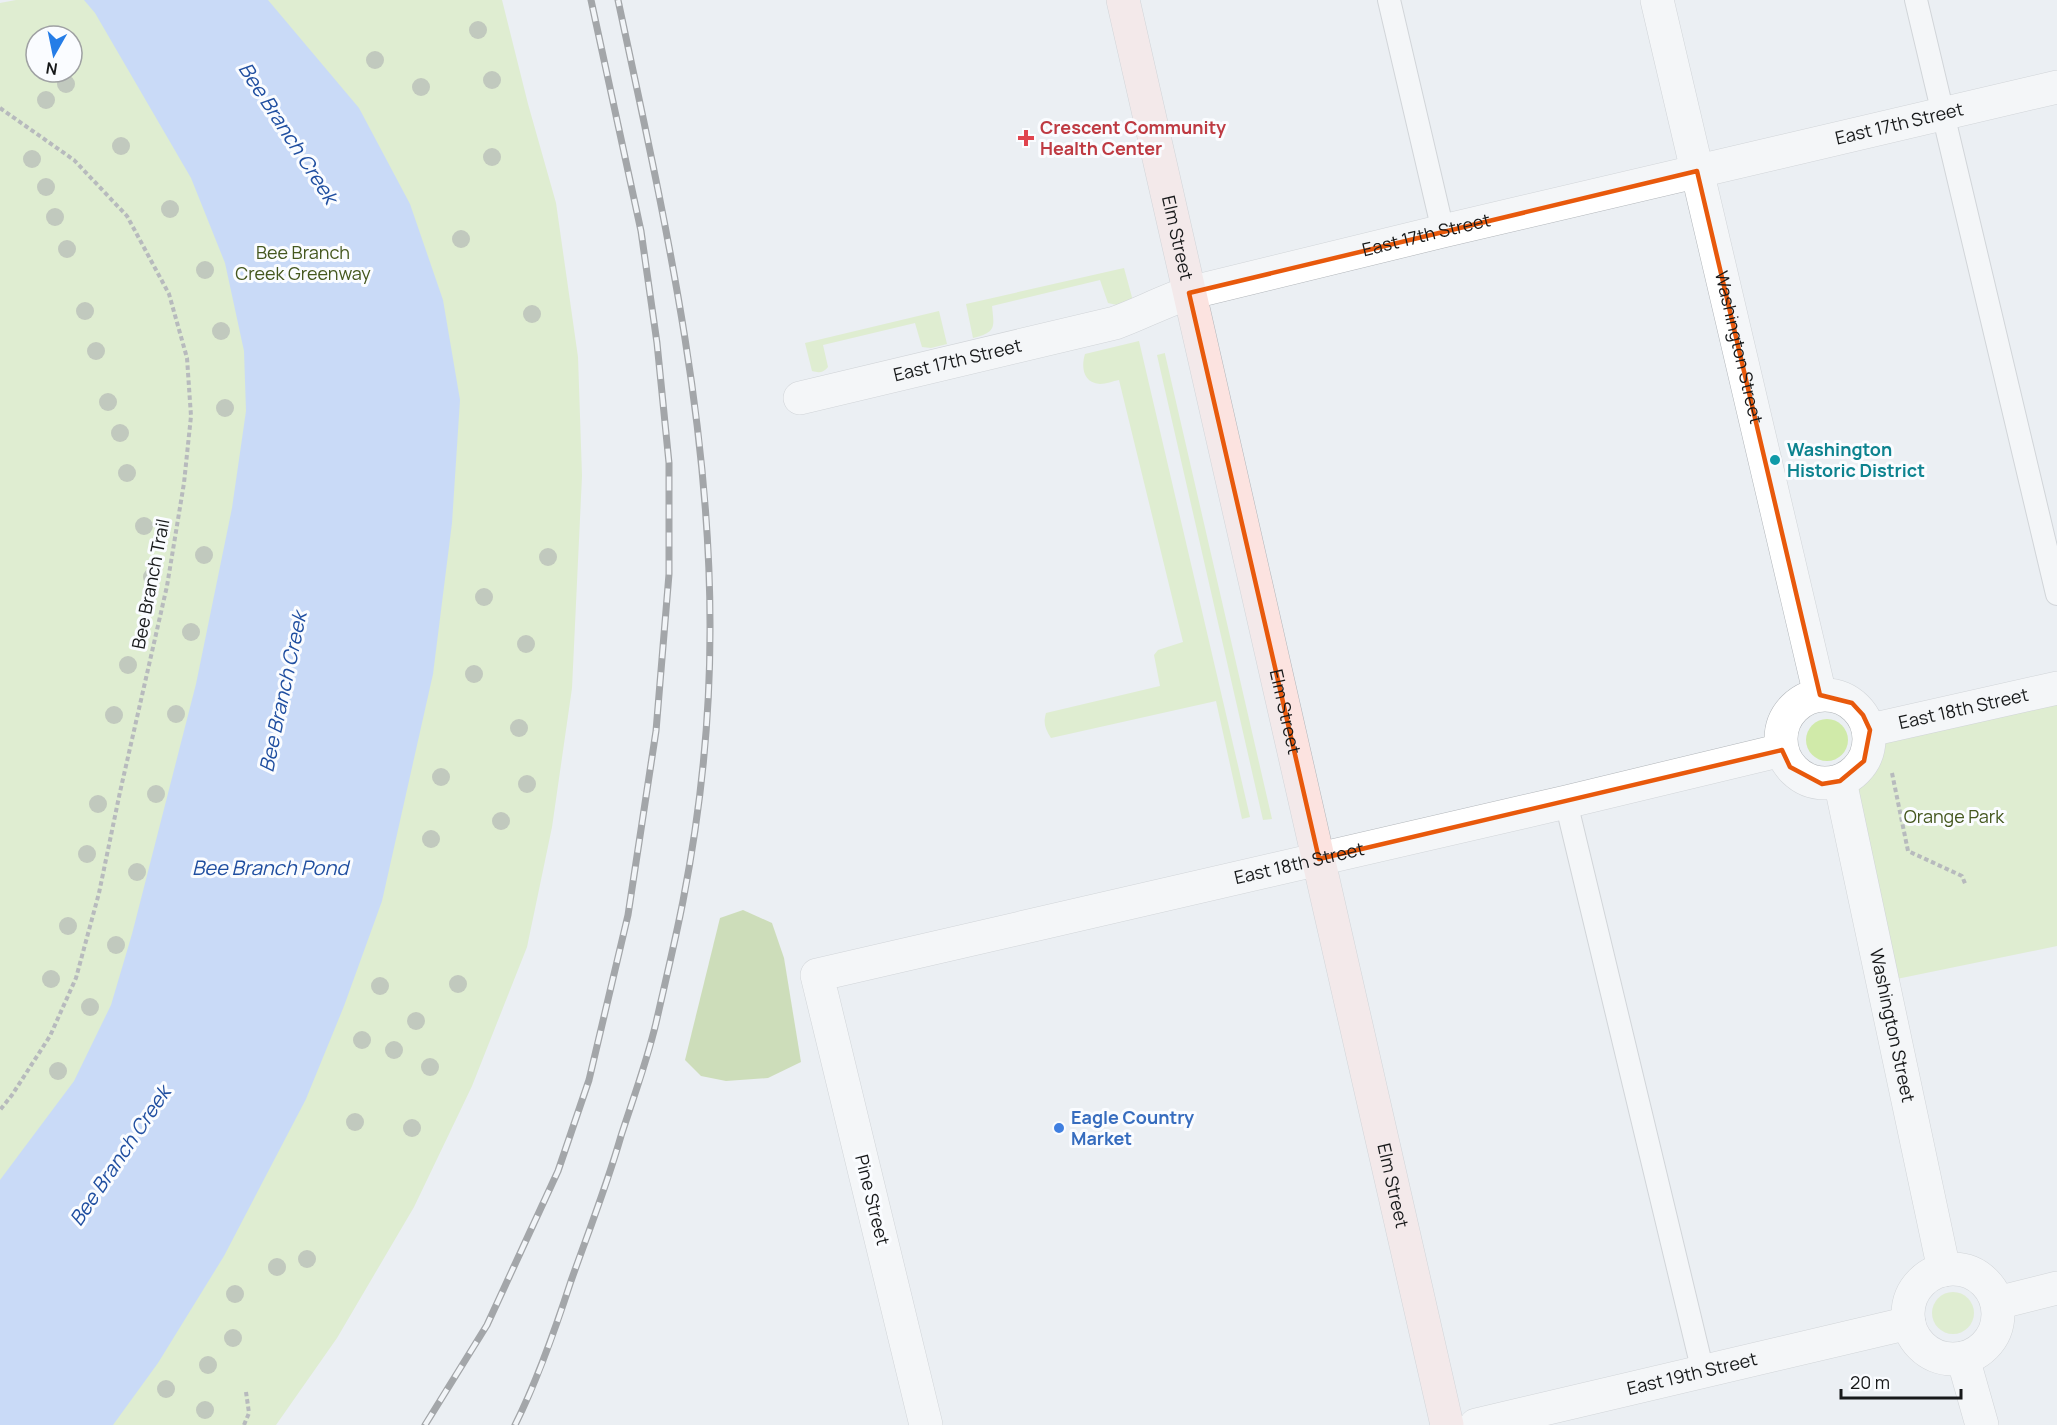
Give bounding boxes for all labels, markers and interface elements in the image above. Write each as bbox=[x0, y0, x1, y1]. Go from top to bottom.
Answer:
north arrow bbox=[24, 24, 84, 84]
text: N bbox=[44, 57, 59, 81]
water label: Bee Branch Creek bbox=[233, 57, 346, 211]
street label: East 17th Street bbox=[1833, 96, 1966, 150]
place label: Crescent Community Health Center bbox=[1040, 115, 1226, 160]
marker: Crescent Community Health Center bbox=[1017, 129, 1035, 147]
street label: Elm Street bbox=[1157, 193, 1199, 282]
street label: East 17th Street bbox=[1360, 207, 1493, 261]
park label: Bee Branch Creek Greenway bbox=[235, 240, 371, 285]
street label: Washington Street bbox=[1710, 268, 1769, 426]
street label: East 17th Street bbox=[891, 333, 1024, 386]
place label: Washington Historic District bbox=[1787, 437, 1925, 482]
marker: Washington Historic District bbox=[1768, 453, 1782, 467]
street label: Bee Branch Trail bbox=[126, 517, 174, 651]
water label: Bee Branch Creek bbox=[252, 606, 313, 775]
street label: Elm Street bbox=[1265, 667, 1307, 756]
street label: East 18th Street bbox=[1896, 682, 2031, 734]
park label: Orange Park bbox=[1904, 804, 2005, 828]
street label: East 18th Street bbox=[1232, 836, 1366, 889]
water label: Bee Branch Pond bbox=[192, 854, 351, 881]
street label: Washington Street bbox=[1865, 946, 1921, 1104]
water label: Bee Branch Creek bbox=[63, 1078, 178, 1231]
place label: Eagle Country Market bbox=[1071, 1105, 1194, 1150]
marker: Eagle Country Market bbox=[1052, 1121, 1066, 1135]
street label: Elm Street bbox=[1372, 1141, 1415, 1230]
street label: Pine Street bbox=[850, 1152, 896, 1248]
street label: East 19th Street bbox=[1624, 1346, 1759, 1400]
scale bar bbox=[1841, 1362, 1961, 1400]
text: 20 m bbox=[1850, 1370, 1890, 1394]

